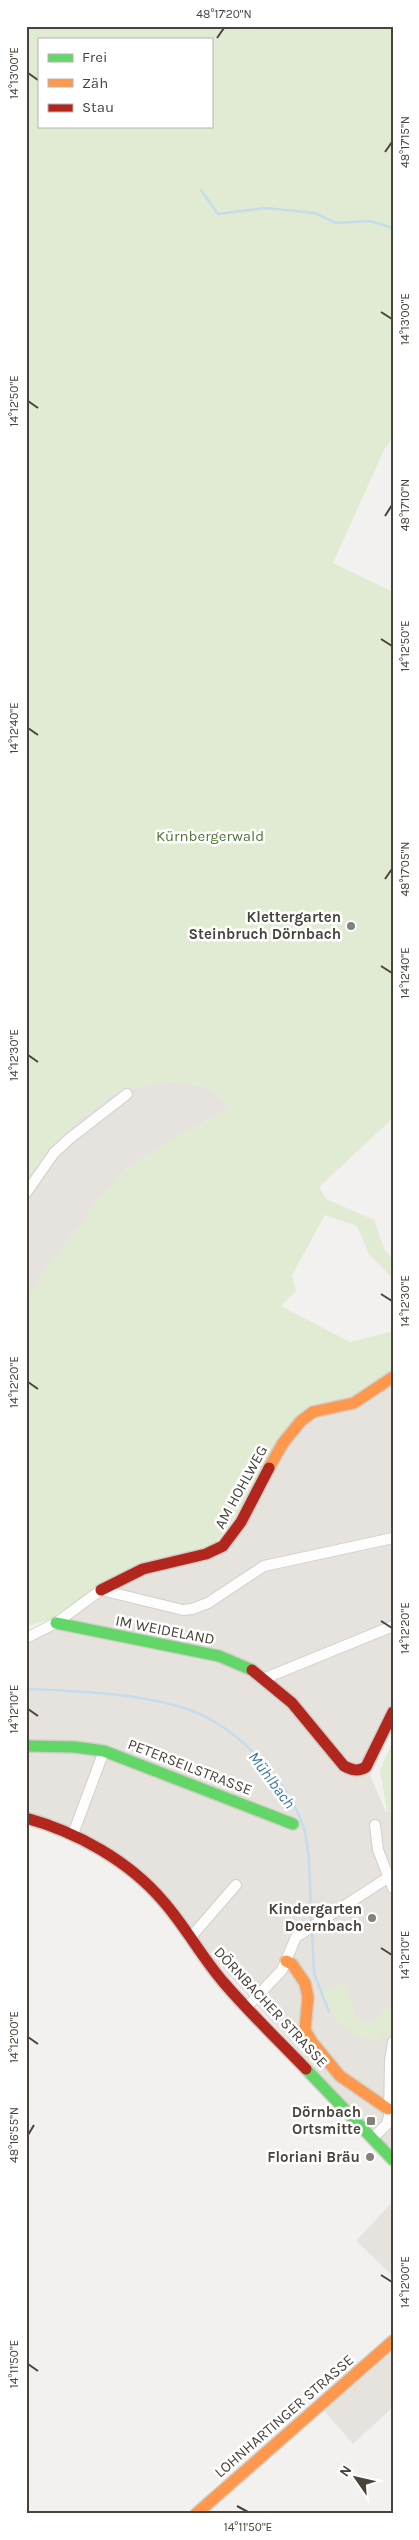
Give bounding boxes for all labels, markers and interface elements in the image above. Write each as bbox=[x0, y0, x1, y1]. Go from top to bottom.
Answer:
text: 48°17'20"N bbox=[196, 7, 252, 21]
legend bbox=[38, 38, 212, 128]
text: 14°13'00"E bbox=[7, 47, 21, 99]
text: Frei bbox=[82, 48, 107, 66]
text: Zäh bbox=[82, 74, 108, 92]
text: Stau bbox=[82, 98, 114, 116]
text: 48°17'15"N bbox=[398, 116, 412, 168]
text: 14°13'00"E bbox=[398, 293, 412, 345]
text: 14°12'50"E bbox=[7, 375, 21, 427]
text: 48°17'10"N bbox=[398, 479, 412, 531]
text: 14°12'50"E bbox=[398, 620, 412, 672]
text: 14°12'40"E bbox=[7, 702, 21, 754]
park label: Kürnbergerwald bbox=[156, 827, 264, 845]
text: 48°17'05"N bbox=[398, 841, 412, 897]
place label: Klettergarten Steinbruch Dörnbach bbox=[188, 908, 341, 943]
marker: Klettergarten Steinbruch Dörnbach bbox=[345, 920, 357, 932]
text: 14°12'40"E bbox=[398, 947, 412, 999]
text: 14°12'30"E bbox=[7, 1029, 21, 1081]
text: 14°12'30"E bbox=[398, 1275, 412, 1327]
text: 14°12'20"E bbox=[7, 1356, 21, 1408]
street label: AM HOHLWEG bbox=[211, 1442, 271, 1532]
text: 14°12'20"E bbox=[398, 1602, 412, 1654]
street label: IM WEIDELAND bbox=[114, 1612, 216, 1648]
text: 14°12'10"E bbox=[7, 1685, 21, 1733]
street label: PETERSEILSTRASSE bbox=[125, 1735, 255, 1799]
water label: Mühlbach bbox=[244, 1748, 300, 1812]
place label: Kindergarten Doernbach bbox=[268, 1900, 362, 1935]
marker: Kindergarten Doernbach bbox=[366, 1912, 378, 1924]
text: 14°12'10"E bbox=[398, 1931, 412, 1979]
street label: DÖRNBACHER STRASSE bbox=[210, 1943, 332, 2071]
text: 14°12'00"E bbox=[7, 2011, 21, 2063]
place label: Dörnbach Ortsmitte bbox=[292, 2103, 361, 2138]
text: 48°16'55"N bbox=[7, 2107, 21, 2163]
marker: Dörnbach Ortsmitte bbox=[365, 2115, 377, 2127]
place label: Floriani Bräu bbox=[267, 2148, 360, 2166]
marker: Floriani Bräu bbox=[364, 2151, 376, 2163]
text: 14°12'00"E bbox=[398, 2256, 412, 2308]
text: 14°11'50"E bbox=[7, 2340, 21, 2388]
street label: LOHNHARTINGER STRASSE bbox=[211, 2351, 357, 2481]
north arrow bbox=[332, 2452, 382, 2502]
text: 14°11'50"E bbox=[224, 2520, 272, 2534]

